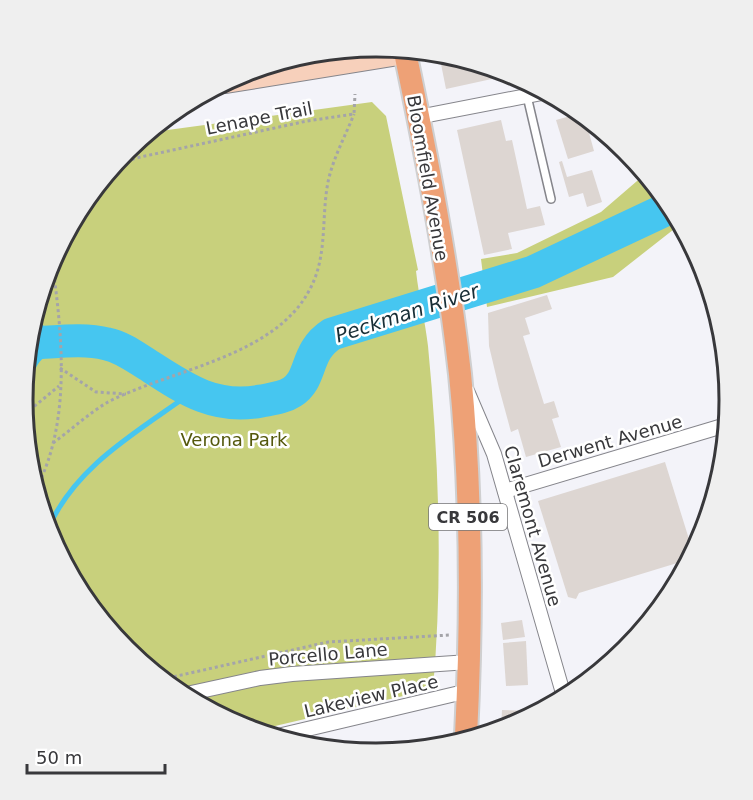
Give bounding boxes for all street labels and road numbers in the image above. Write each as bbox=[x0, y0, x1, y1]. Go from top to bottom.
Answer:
street label: Bloomfield Avenue bbox=[403, 93, 453, 263]
street label: Lenape Trail bbox=[204, 97, 314, 139]
street label: Derwent Avenue bbox=[535, 410, 685, 472]
street label: Claremont Avenue bbox=[500, 443, 566, 609]
road number: CR 506 bbox=[429, 504, 507, 530]
street label: Porcello Lane bbox=[268, 638, 388, 670]
street label: Lakeview Place bbox=[302, 670, 440, 722]

